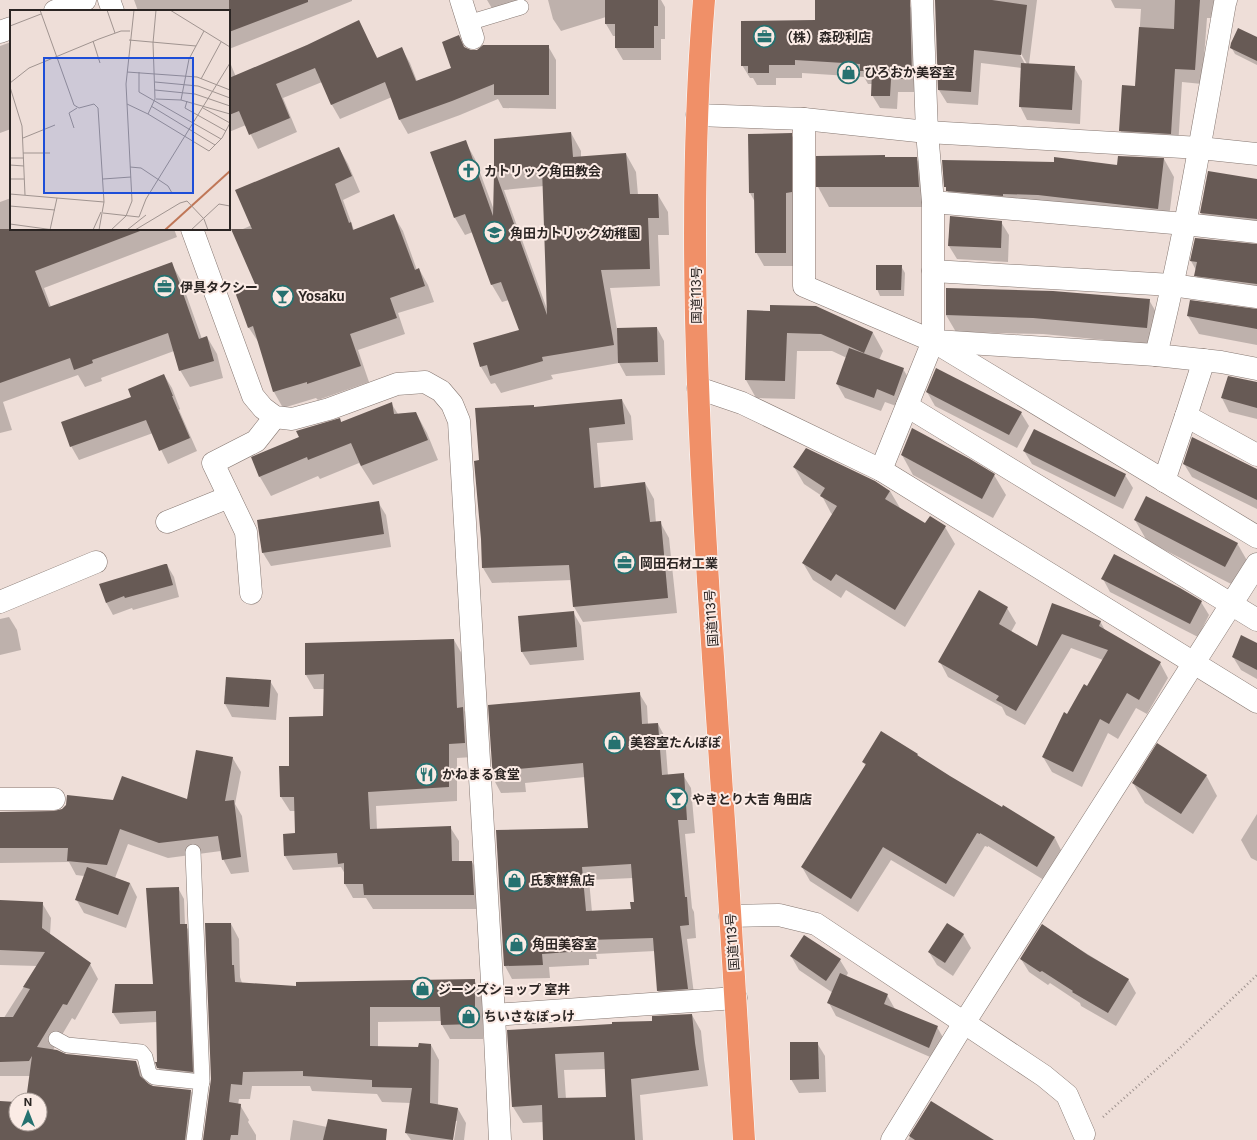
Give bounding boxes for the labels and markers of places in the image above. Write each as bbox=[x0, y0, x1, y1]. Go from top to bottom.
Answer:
office icon: （株）森砂利店 bbox=[751, 24, 777, 50]
place label: （株）森砂利店 bbox=[780, 29, 871, 45]
shop icon: ひろおか美容室 bbox=[835, 59, 861, 85]
place label: ひろおか美容室 bbox=[864, 64, 955, 80]
church icon: カトリック角田教会 bbox=[456, 158, 482, 184]
place label: カトリック角田教会 bbox=[484, 163, 601, 179]
school or university icon: 角田カトリック幼稚園 bbox=[481, 220, 507, 246]
place label: 角田カトリック幼稚園 bbox=[510, 225, 640, 241]
office icon: 伊具タクシー bbox=[151, 274, 177, 300]
place label: 伊具タクシー bbox=[180, 279, 258, 295]
bar icon: Yosaku bbox=[269, 283, 295, 309]
place label: Yosaku bbox=[298, 288, 345, 304]
office icon: 岡田石材工業 bbox=[612, 550, 638, 576]
place label: 岡田石材工業 bbox=[640, 555, 718, 571]
shop icon: 美容室たんぽぽ bbox=[602, 729, 628, 755]
place label: 美容室たんぽぽ bbox=[630, 734, 721, 750]
restaurant icon: かねまる食堂 bbox=[414, 761, 440, 787]
place label: かねまる食堂 bbox=[442, 766, 520, 782]
bar icon: やきとり大吉 角田店 bbox=[664, 786, 690, 812]
place label: やきとり大吉 角田店 bbox=[692, 791, 812, 807]
shop icon: 氏家鮮魚店 bbox=[501, 867, 527, 893]
place label: 氏家鮮魚店 bbox=[530, 872, 595, 888]
shop icon: 角田美容室 bbox=[504, 931, 530, 957]
place label: 角田美容室 bbox=[532, 936, 597, 952]
shop icon: ジーンズショップ 室井 bbox=[409, 976, 435, 1002]
place label: ジーンズショップ 室井 bbox=[438, 981, 570, 997]
shop icon: ちいさなぽっけ bbox=[456, 1003, 482, 1029]
place label: ちいさなぽっけ bbox=[484, 1008, 575, 1024]

